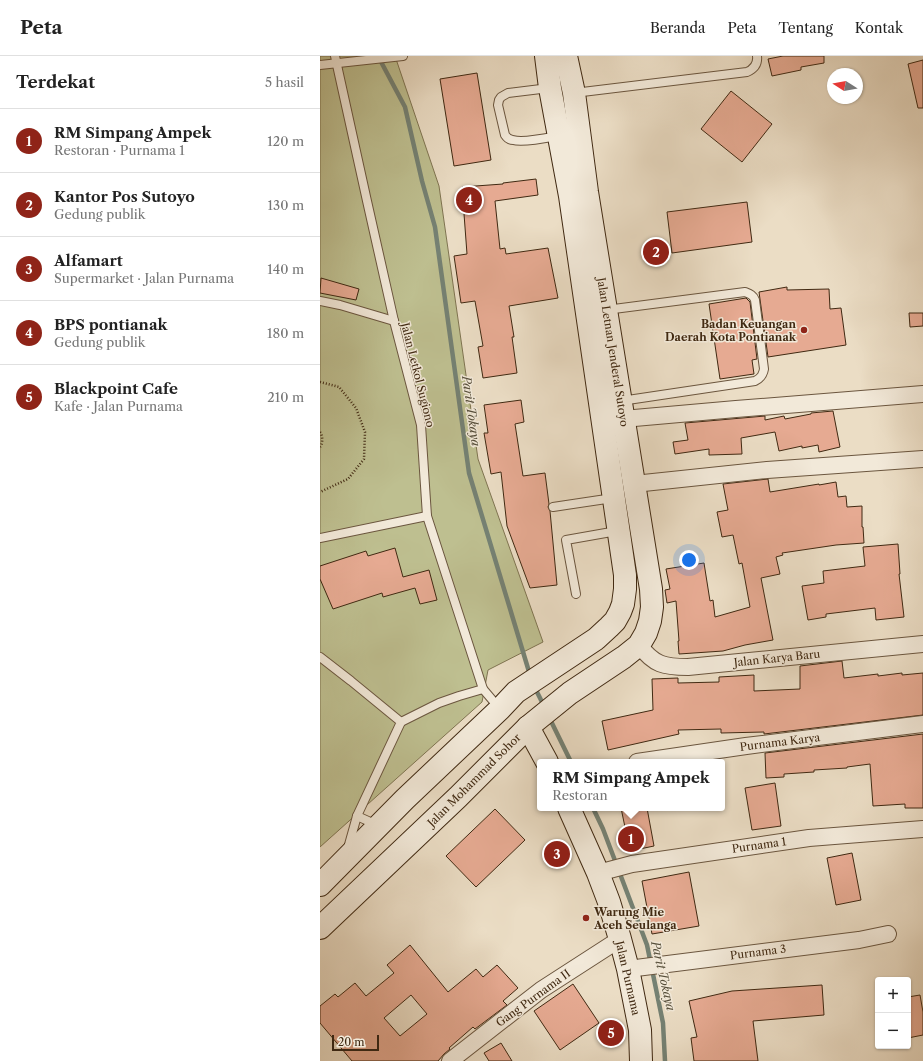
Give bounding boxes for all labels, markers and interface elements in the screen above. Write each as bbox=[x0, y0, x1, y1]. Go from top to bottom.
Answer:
text: Peta bbox=[20, 16, 63, 39]
text: Beranda bbox=[650, 19, 706, 37]
text: Peta bbox=[728, 19, 757, 37]
text: Tentang bbox=[779, 19, 833, 37]
text: Kontak bbox=[855, 19, 903, 37]
north arrow bbox=[827, 68, 863, 104]
text: Terdekat bbox=[16, 72, 95, 92]
text: 5 hasil bbox=[265, 74, 304, 90]
text: RM Simpang Ampek bbox=[54, 123, 211, 142]
text: 1 bbox=[26, 133, 32, 149]
text: 120 m bbox=[267, 133, 304, 149]
text: Restoran · Purnama 1 bbox=[54, 142, 185, 158]
pin: 4 bbox=[456, 185, 482, 215]
text: Kantor Pos Sutoyo bbox=[54, 187, 195, 206]
text: 2 bbox=[25, 197, 33, 213]
text: 130 m bbox=[268, 197, 304, 213]
text: Gedung publik bbox=[54, 206, 145, 222]
pin: 2 bbox=[643, 237, 669, 267]
text: Alfamart bbox=[54, 251, 123, 270]
text: 3 bbox=[25, 261, 33, 277]
text: 140 m bbox=[267, 261, 304, 277]
text: Supermarket · Jalan Purnama bbox=[54, 270, 234, 286]
street label: Jalan Letnan Jenderal Sutoyo bbox=[594, 275, 632, 428]
text: BPS pontianak bbox=[54, 315, 167, 334]
place label: Badan Keuangan Daerah Kota Pontianak bbox=[665, 317, 797, 344]
street label: Jalan Letkol Sugiono bbox=[398, 319, 438, 429]
text: 4 bbox=[25, 325, 33, 341]
text: 180 m bbox=[267, 325, 304, 341]
marker: Badan Keuangan Daerah Kota Pontianak bbox=[799, 325, 809, 335]
text: Gedung publik bbox=[54, 334, 145, 350]
water label: Parit Tokaya bbox=[459, 374, 484, 447]
text: Blackpoint Cafe bbox=[54, 379, 178, 398]
text: 5 bbox=[25, 389, 33, 405]
text: 210 m bbox=[267, 389, 304, 405]
text: Kafe · Jalan Purnama bbox=[54, 398, 183, 414]
your location bbox=[679, 550, 699, 570]
street label: Jalan Karya Baru bbox=[731, 646, 821, 670]
street label: Jalan Mohammad Sohor bbox=[423, 730, 524, 831]
street label: Purnama Karya bbox=[739, 730, 821, 754]
popup bbox=[537, 759, 725, 811]
text: RM Simpang Ampek bbox=[552, 768, 710, 787]
text: Restoran bbox=[552, 787, 608, 803]
pin: 1 bbox=[618, 824, 644, 854]
street label: Purnama 1 bbox=[731, 834, 787, 856]
pin: 3 bbox=[544, 839, 570, 869]
place label: Warung Mie Aceh Seulanga bbox=[593, 905, 677, 932]
marker: Warung Mie Aceh Seulanga bbox=[581, 913, 591, 923]
street label: Jalan Purnama bbox=[612, 938, 643, 1017]
water label: Parit Tokaya bbox=[648, 939, 679, 1012]
street label: Purnama 3 bbox=[729, 942, 787, 962]
street label: Gang Purnama II bbox=[493, 966, 573, 1030]
map controls bbox=[875, 977, 911, 1049]
button: + bbox=[875, 977, 911, 1013]
button: − bbox=[875, 1013, 911, 1049]
pin: 5 bbox=[598, 1018, 624, 1048]
scale bar bbox=[332, 1033, 379, 1052]
text: 20 m bbox=[338, 1035, 364, 1049]

